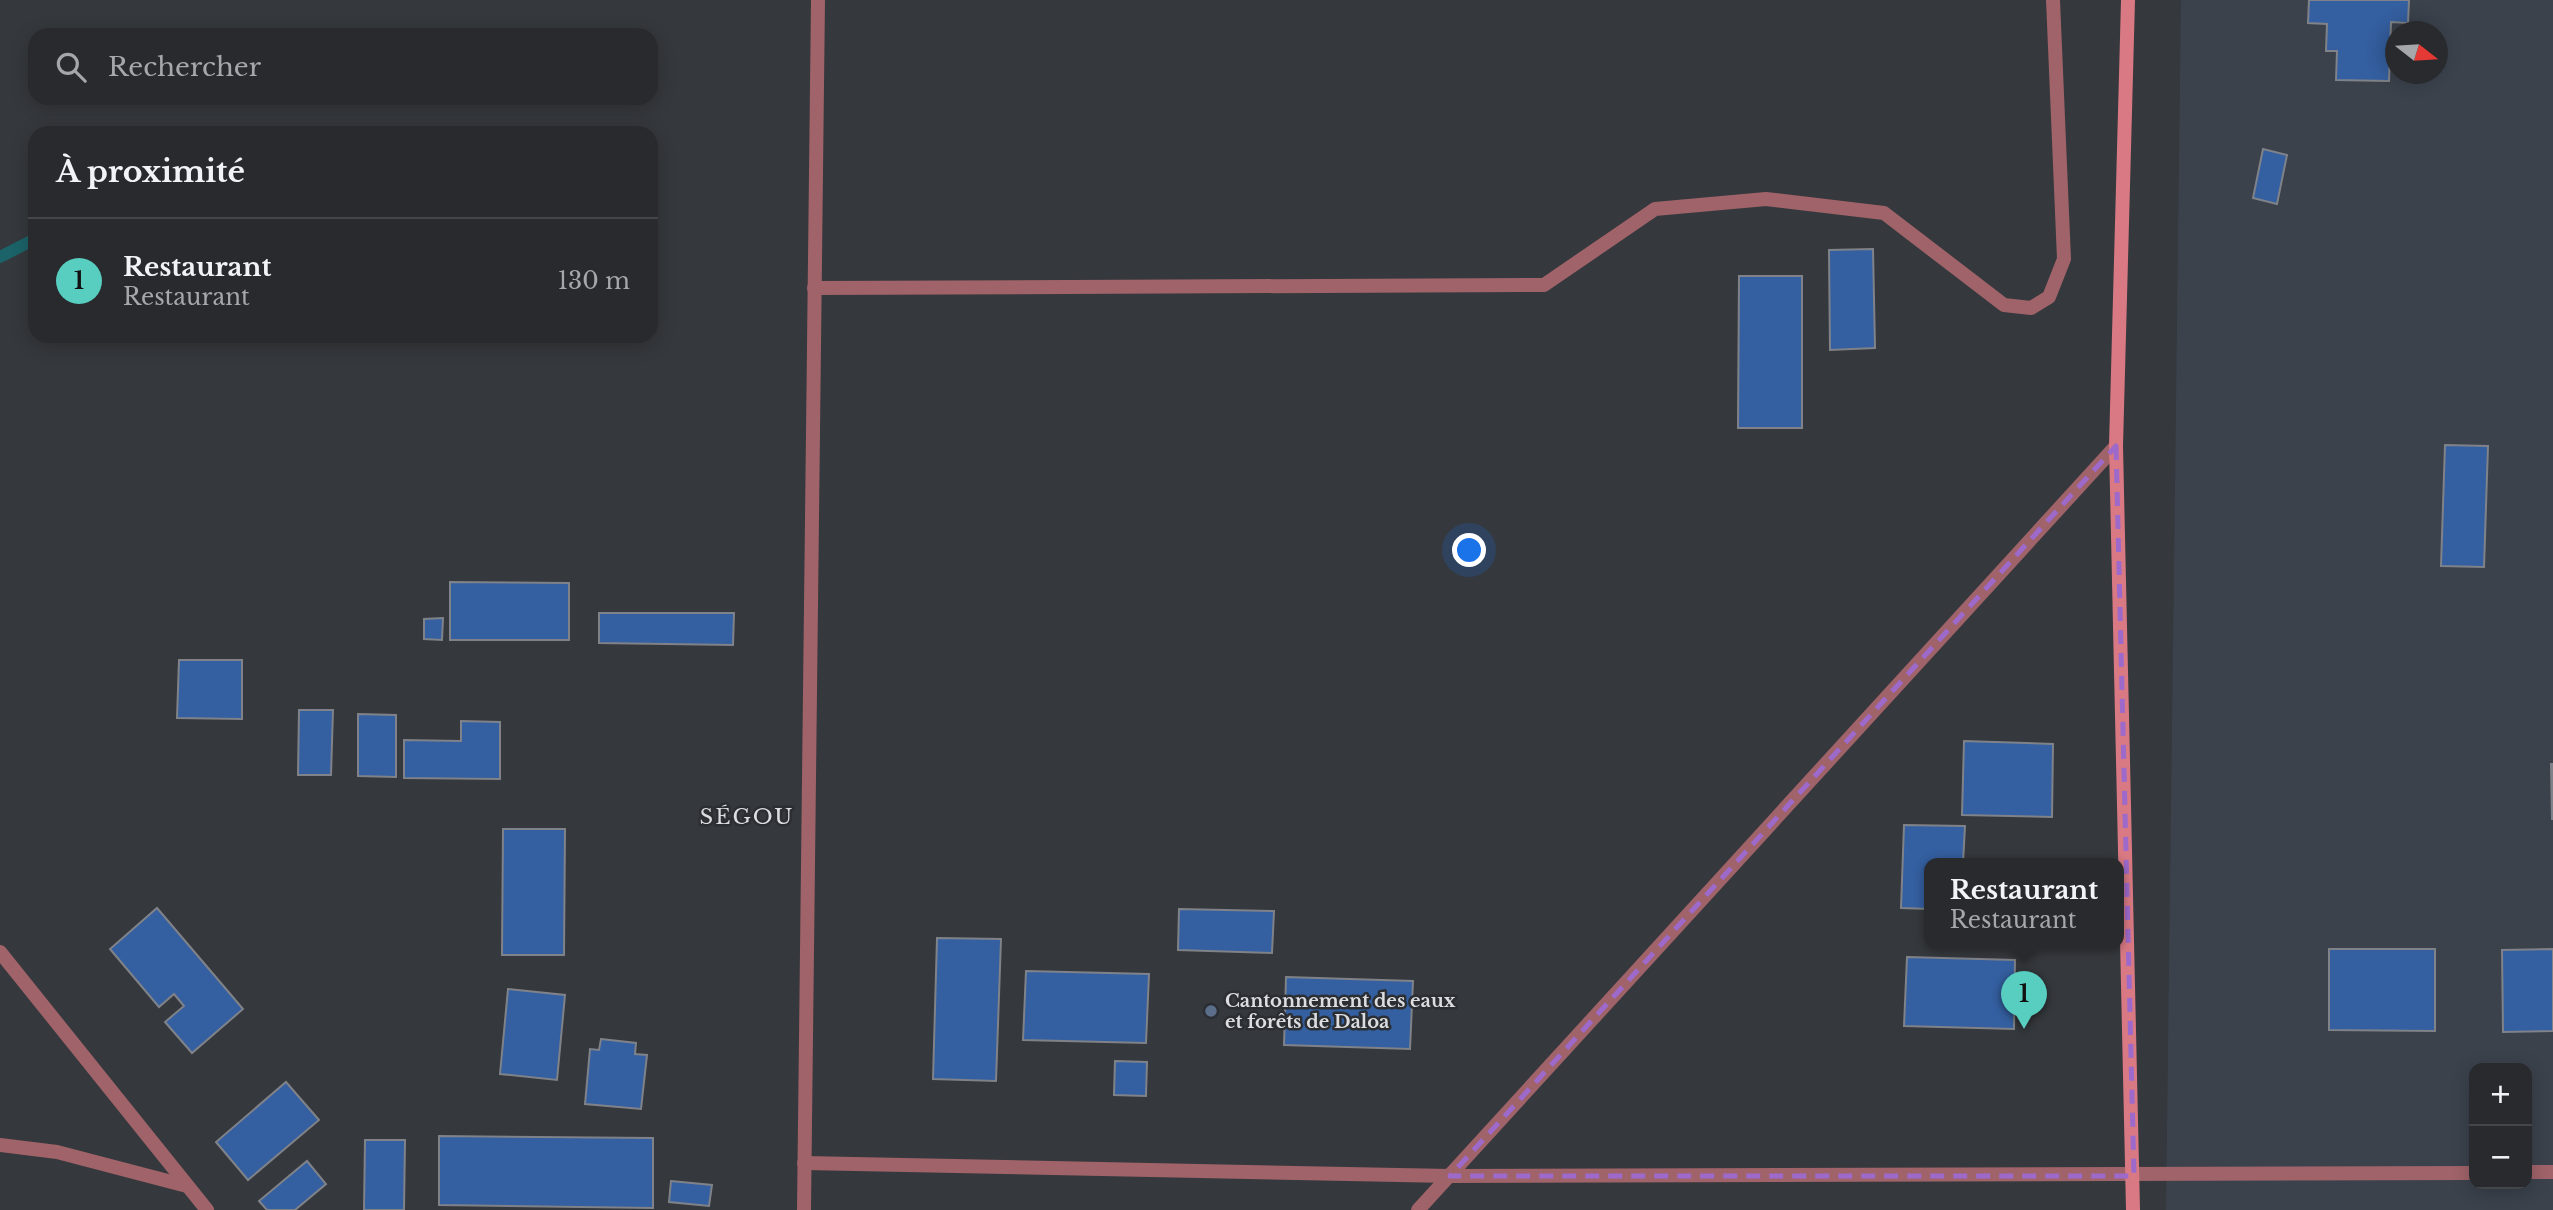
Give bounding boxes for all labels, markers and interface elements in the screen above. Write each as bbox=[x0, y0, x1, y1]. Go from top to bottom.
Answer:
north arrow bbox=[2385, 21, 2448, 84]
search box bbox=[28, 28, 658, 105]
icon: search bbox=[52, 48, 90, 86]
text: Rechercher bbox=[108, 51, 261, 83]
text: À proximité bbox=[56, 153, 245, 190]
text: Restaurant bbox=[123, 251, 271, 283]
text: 1 bbox=[74, 267, 84, 295]
text: 130 m bbox=[558, 267, 630, 295]
text: Restaurant bbox=[123, 283, 250, 311]
your location bbox=[1452, 533, 1486, 567]
district label: SÉGOU bbox=[700, 804, 794, 830]
popup bbox=[1924, 858, 2124, 949]
text: Restaurant bbox=[1950, 874, 2098, 906]
text: Restaurant bbox=[1950, 906, 2077, 934]
pin: 1 bbox=[2001, 971, 2047, 1029]
place label: Cantonnement des eaux et forêts de Daloa bbox=[1225, 990, 1456, 1033]
marker: Cantonnement des eaux et forêts de Daloa bbox=[1203, 1003, 1219, 1019]
map controls bbox=[2469, 1063, 2532, 1189]
button: + bbox=[2469, 1063, 2532, 1126]
button: − bbox=[2469, 1126, 2532, 1189]

